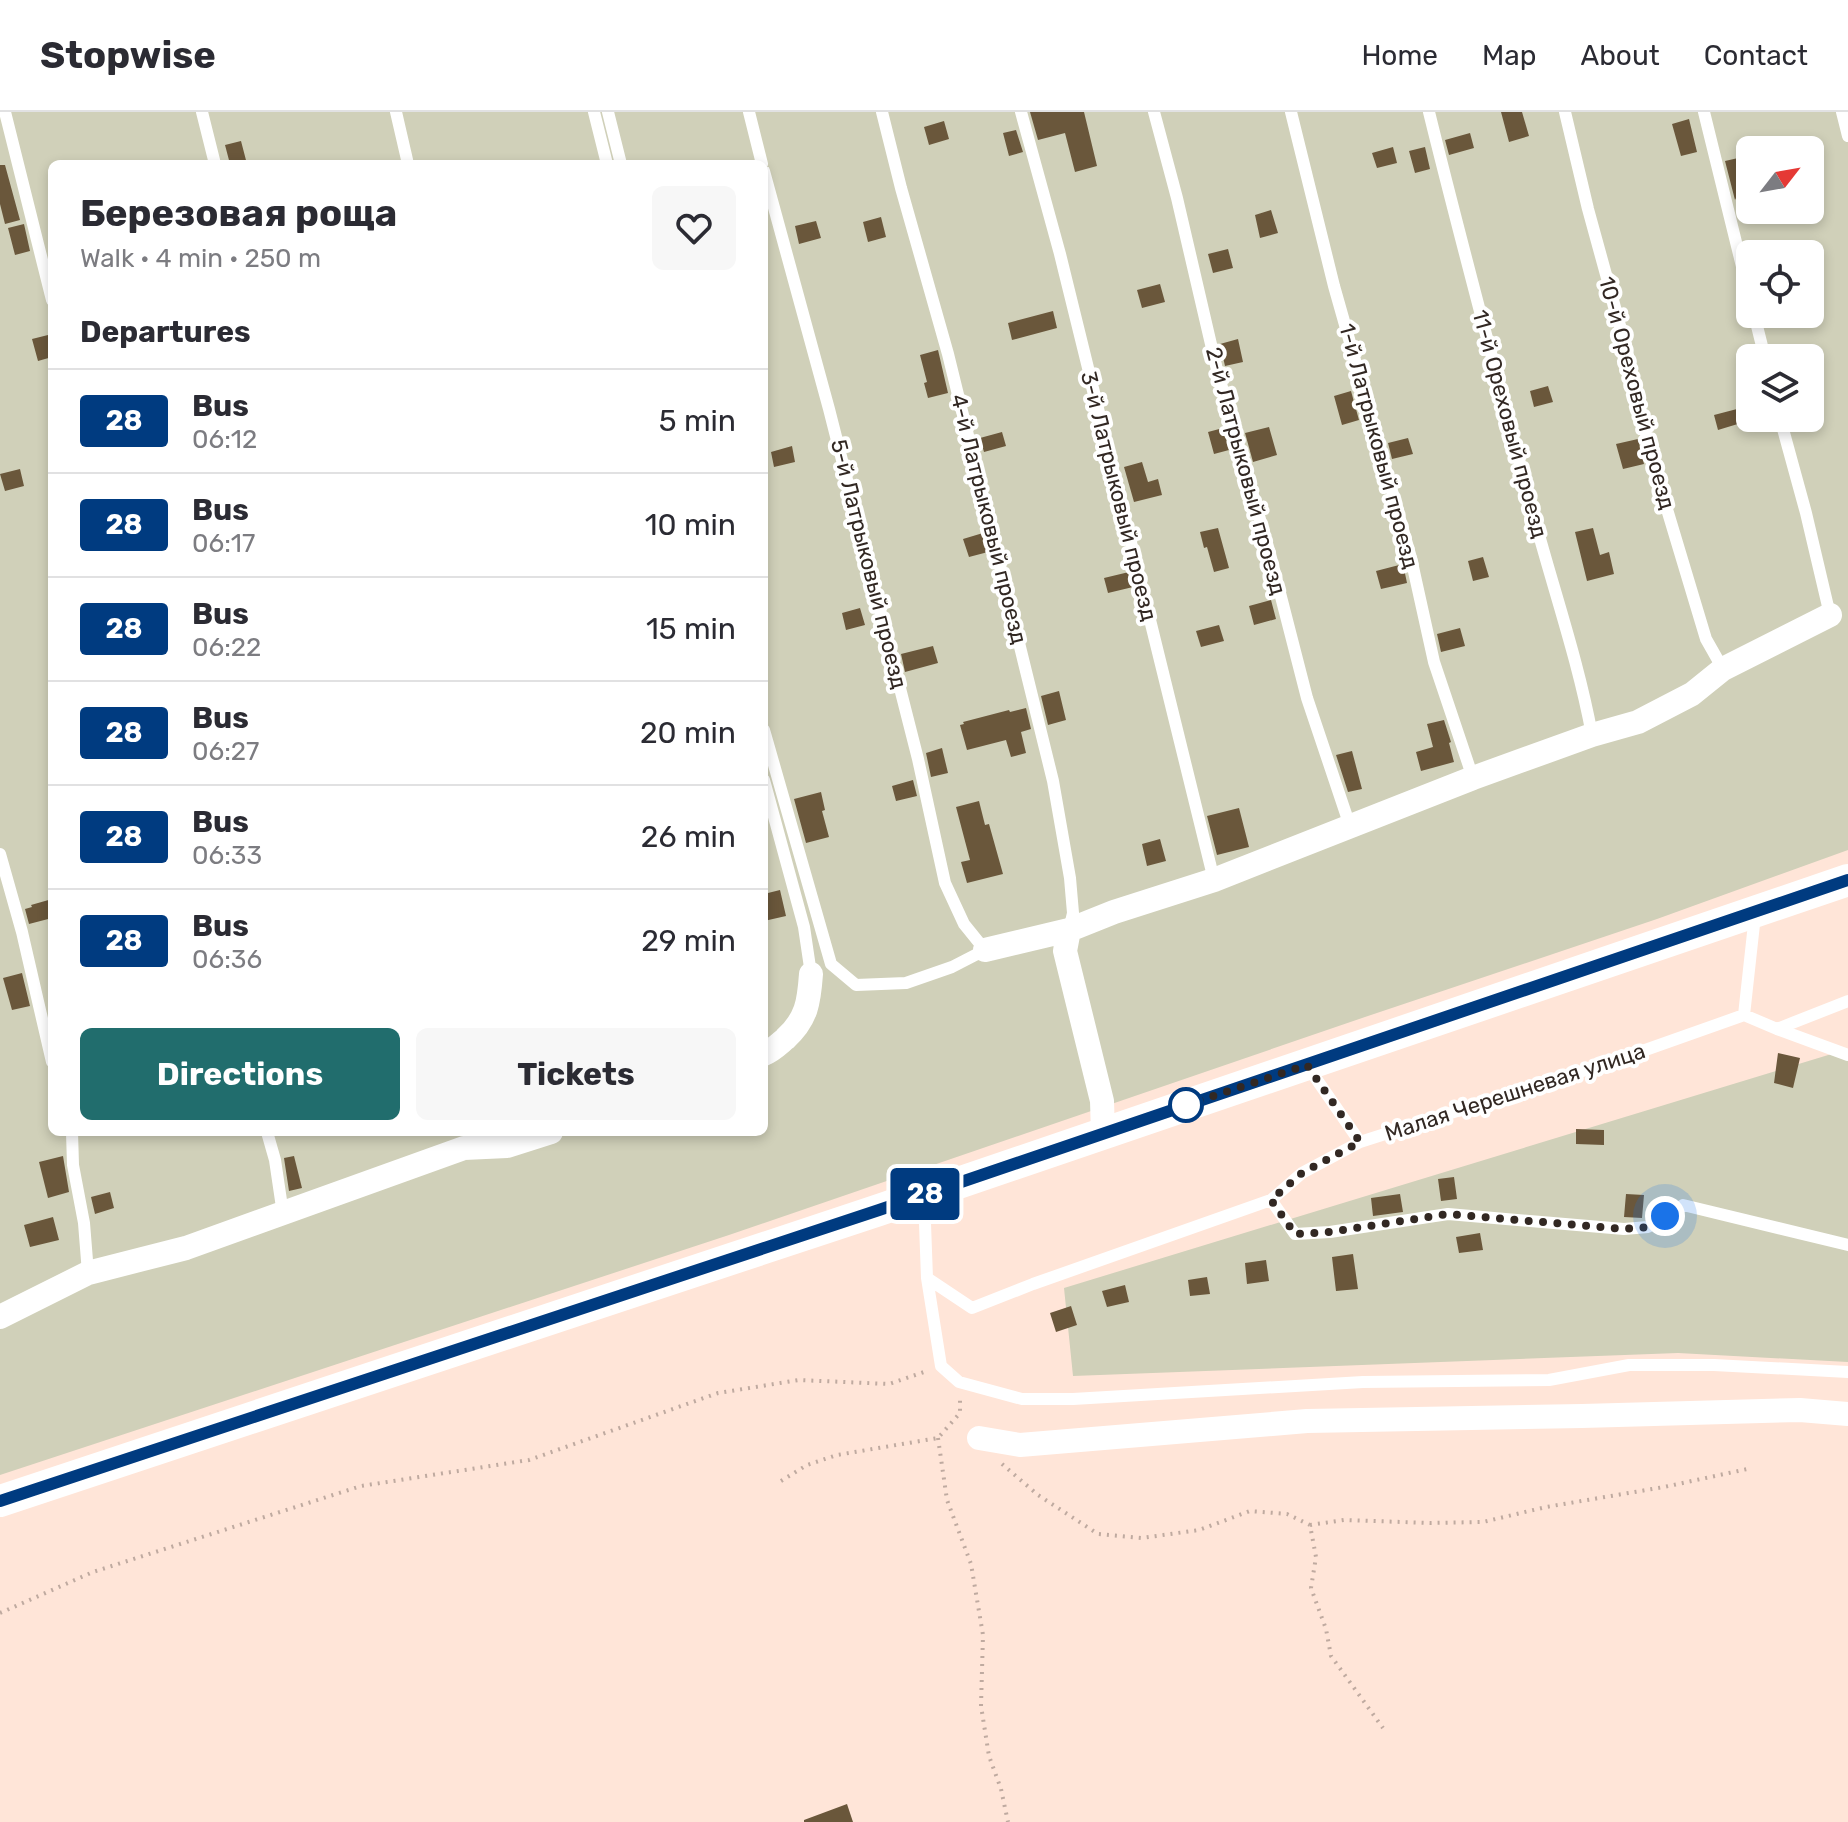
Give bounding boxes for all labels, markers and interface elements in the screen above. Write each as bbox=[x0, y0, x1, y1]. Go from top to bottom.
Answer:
text: Stopwise bbox=[40, 32, 216, 78]
text: Home bbox=[1361, 39, 1438, 72]
text: Map bbox=[1482, 39, 1536, 72]
text: About bbox=[1580, 39, 1660, 72]
text: Contact bbox=[1704, 39, 1808, 72]
north arrow bbox=[1736, 136, 1824, 224]
map controls bbox=[1736, 136, 1824, 432]
button: heart bbox=[652, 186, 736, 270]
text: Березовая роща bbox=[80, 190, 397, 236]
button: locate bbox=[1736, 240, 1824, 328]
text: Walk · 4 min · 250 m bbox=[80, 243, 321, 274]
street label: 10-й Ореховый проезд bbox=[1593, 274, 1681, 512]
street label: 11-й Ореховый проезд bbox=[1467, 307, 1553, 541]
text: Departures bbox=[80, 314, 251, 350]
street label: 1-й Латрыковый проезд bbox=[1333, 321, 1425, 571]
street label: 2-й Латрыковый проезд bbox=[1200, 344, 1292, 598]
button: layers bbox=[1736, 344, 1824, 432]
street label: 3-й Латрыковый проезд bbox=[1075, 368, 1163, 624]
text: Bus bbox=[192, 388, 249, 424]
street label: 4-й Латрыковый проезд bbox=[945, 391, 1033, 647]
text: 5 min bbox=[659, 403, 736, 439]
text: 28 bbox=[105, 404, 143, 437]
text: 06:12 bbox=[192, 424, 257, 455]
street label: 5-й Латрыковый проезд bbox=[825, 436, 913, 692]
text: Bus bbox=[192, 492, 249, 528]
text: 10 min bbox=[645, 507, 736, 543]
text: 28 bbox=[105, 508, 143, 541]
text: 06:17 bbox=[192, 528, 255, 559]
text: Bus bbox=[192, 596, 249, 632]
text: 15 min bbox=[646, 611, 736, 647]
text: 28 bbox=[105, 612, 143, 645]
text: 06:22 bbox=[192, 632, 261, 663]
text: Bus bbox=[192, 700, 249, 736]
text: 20 min bbox=[640, 715, 736, 751]
text: 28 bbox=[105, 716, 143, 749]
text: 06:27 bbox=[192, 736, 259, 767]
text: Bus bbox=[192, 804, 249, 840]
text: 26 min bbox=[641, 819, 736, 855]
text: 28 bbox=[105, 820, 143, 853]
text: 06:33 bbox=[192, 840, 262, 871]
text: Bus bbox=[192, 908, 249, 944]
text: 29 min bbox=[641, 923, 736, 959]
text: 28 bbox=[105, 924, 143, 957]
text: 06:36 bbox=[192, 944, 262, 975]
button: Directions bbox=[80, 1028, 400, 1120]
button: Tickets bbox=[416, 1028, 736, 1120]
street label: Малая Черешневая улица bbox=[1381, 1037, 1649, 1147]
unlabelled marker bbox=[1169, 1088, 1203, 1122]
line badge: 28 bbox=[889, 1168, 961, 1220]
text: 28 bbox=[906, 1177, 944, 1210]
your location bbox=[1645, 1196, 1685, 1236]

